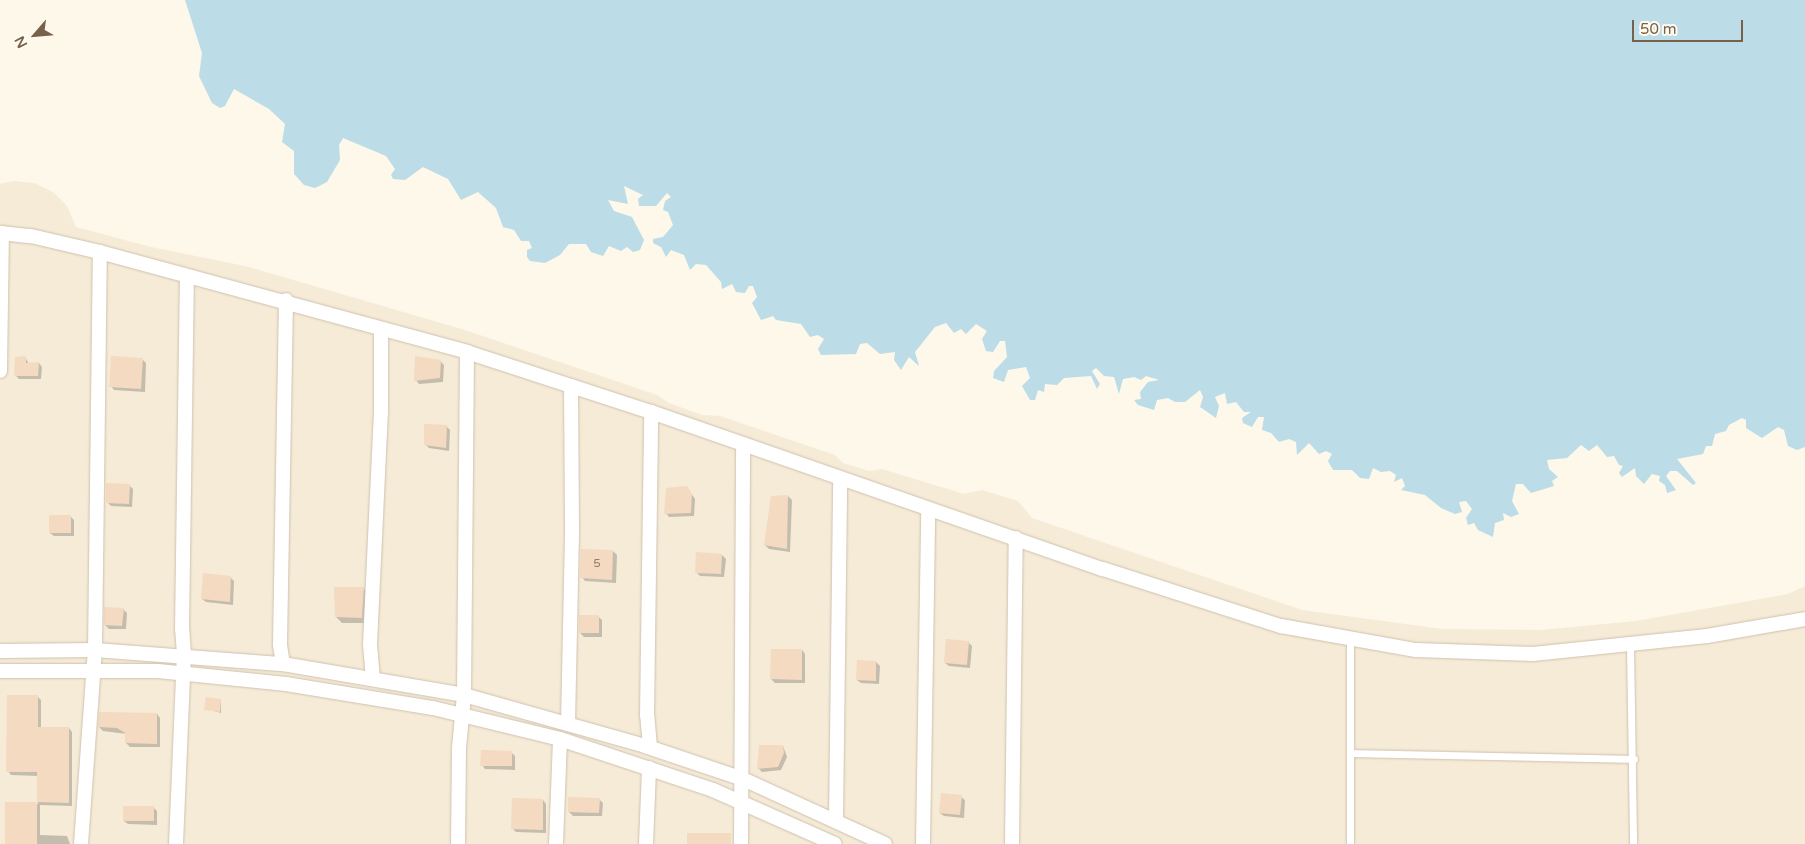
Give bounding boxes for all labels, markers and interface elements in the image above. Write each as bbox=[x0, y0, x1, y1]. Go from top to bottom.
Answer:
north arrow bbox=[10, 10, 60, 60]
scale bar bbox=[1635, 10, 1746, 42]
text: 50 m bbox=[1640, 20, 1677, 38]
text: N bbox=[11, 33, 31, 51]
house number: 5 bbox=[593, 557, 601, 571]

